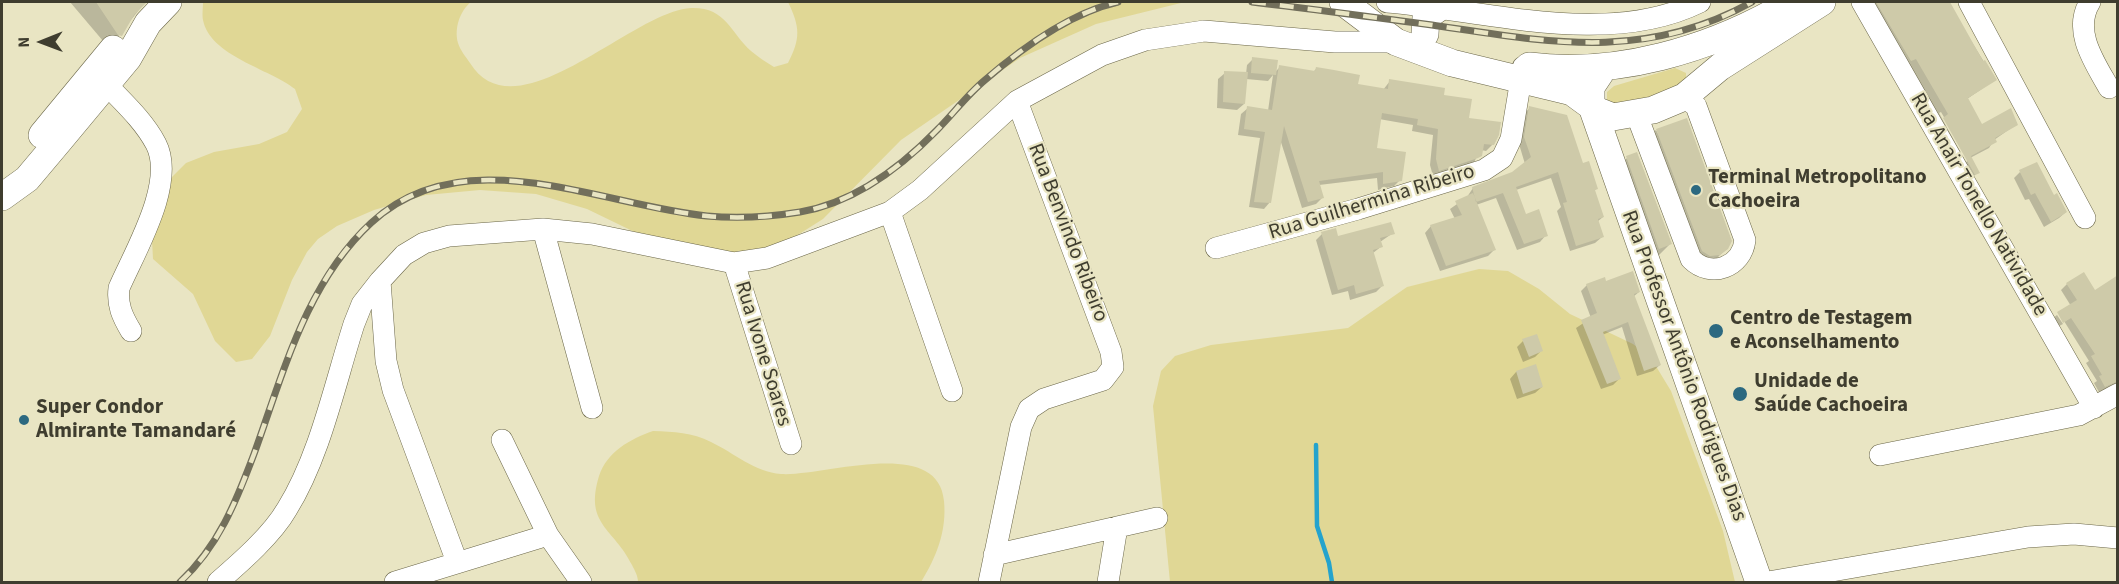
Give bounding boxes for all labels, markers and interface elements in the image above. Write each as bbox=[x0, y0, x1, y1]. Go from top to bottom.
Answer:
north arrow bbox=[12, 12, 72, 72]
text: N bbox=[13, 37, 35, 48]
street label: Rua Anair Tonello Natividade bbox=[1904, 89, 2052, 321]
street label: Rua Benvindo Ribeiro bbox=[1021, 140, 1113, 326]
street label: Rua Guilhermina Ribeiro bbox=[1266, 160, 1478, 246]
place label: Terminal Metropolitano Cachoeira bbox=[1708, 165, 1927, 215]
marker: Terminal Metropolitano Cachoeira bbox=[1689, 183, 1703, 197]
street label: Rua Professor Antônio Rodrigues Dias bbox=[1615, 207, 1751, 525]
street label: Rua Ivone Soares bbox=[728, 279, 796, 429]
place label: Centro de Testagem e Aconselhamento bbox=[1730, 306, 1912, 356]
marker: Centro de Testagem e Aconselhamento bbox=[1707, 322, 1725, 340]
place label: Unidade de Saúde Cachoeira bbox=[1754, 369, 1908, 419]
marker: Unidade de Saúde Cachoeira bbox=[1731, 385, 1749, 403]
place label: Super Condor Almirante Tamandaré bbox=[36, 395, 236, 445]
marker: Super Condor Almirante Tamandaré bbox=[17, 413, 31, 427]

